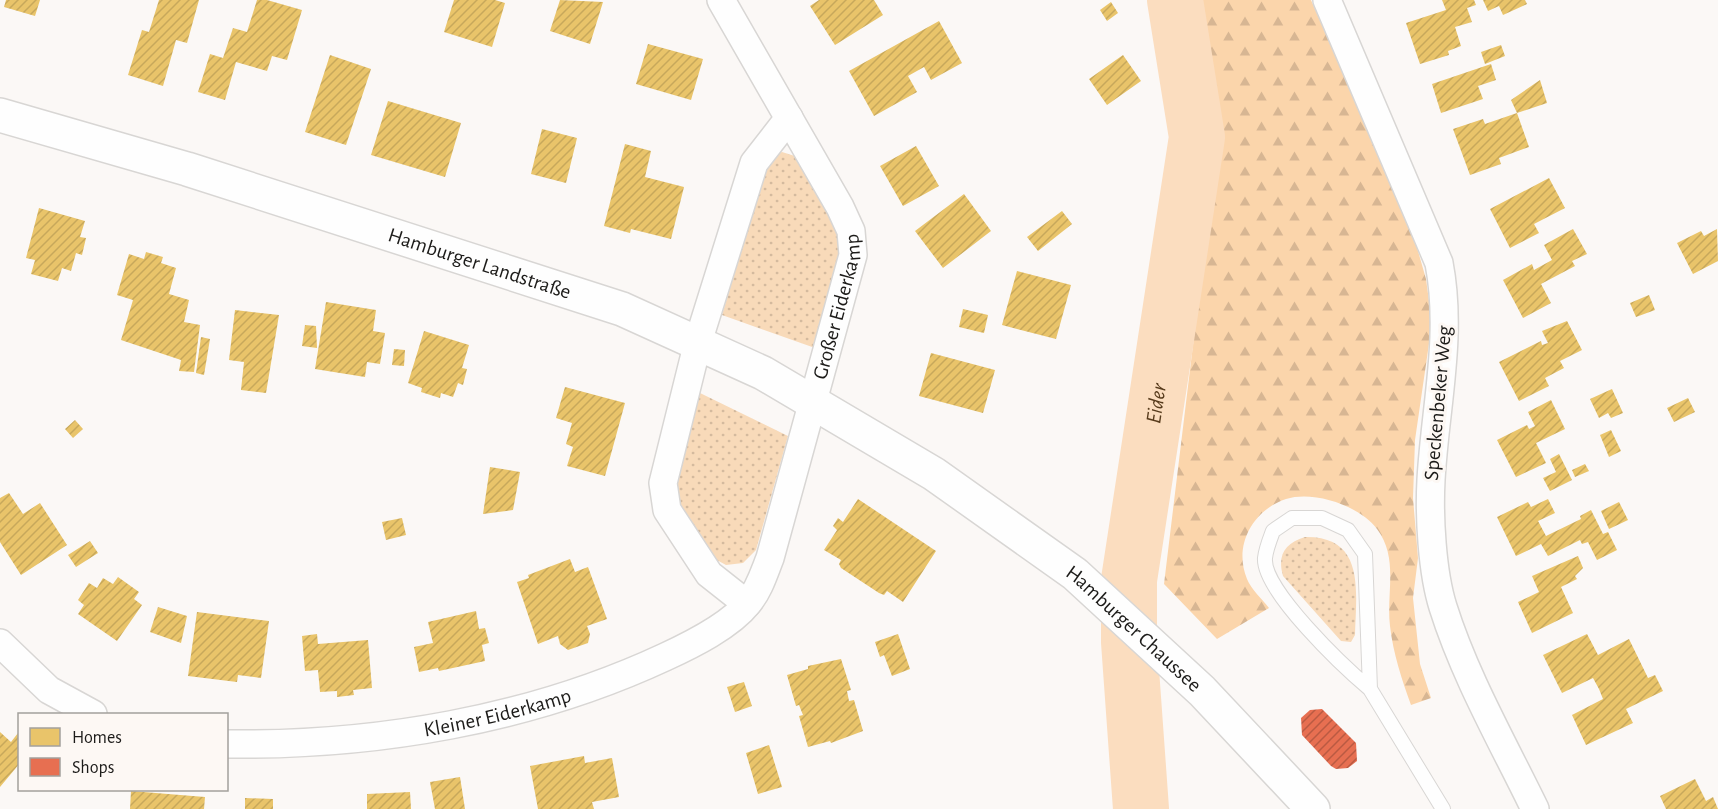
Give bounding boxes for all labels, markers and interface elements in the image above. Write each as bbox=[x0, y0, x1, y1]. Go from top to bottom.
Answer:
street label: Hamburger Landstraße bbox=[386, 224, 574, 302]
street label: Großer Eiderkamp bbox=[809, 233, 864, 381]
street label: Speckenbeker Weg bbox=[1421, 324, 1455, 481]
water label: Eider bbox=[1142, 381, 1170, 425]
street label: Hamburger Chaussee bbox=[1063, 561, 1206, 696]
street label: Kleiner Eiderkamp bbox=[422, 684, 574, 740]
legend bbox=[18, 713, 228, 791]
text: Homes bbox=[72, 729, 122, 747]
text: Shops bbox=[72, 759, 114, 777]

